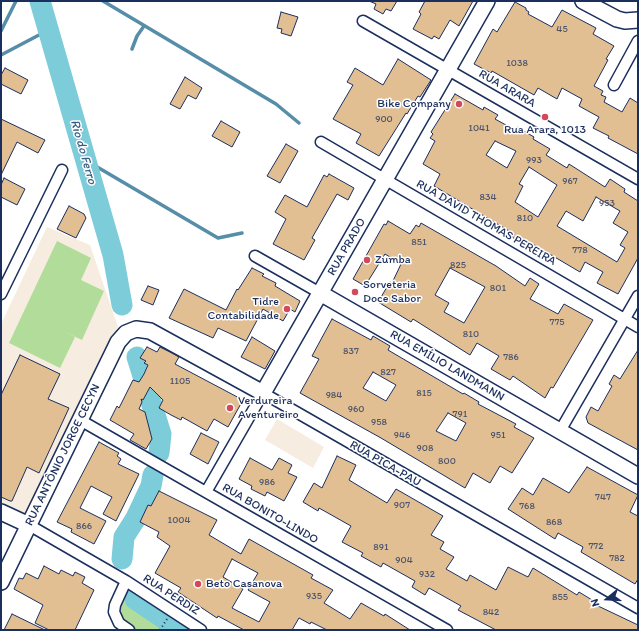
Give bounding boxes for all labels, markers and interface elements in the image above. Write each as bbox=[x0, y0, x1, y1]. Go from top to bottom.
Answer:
house number: 45 bbox=[556, 23, 568, 35]
house number: 1038 bbox=[506, 57, 528, 69]
street label: RUA ARARA bbox=[476, 67, 538, 111]
place label: Bike Company bbox=[377, 97, 451, 111]
marker: Bike Company bbox=[454, 99, 464, 109]
marker: Rua Arara, 1013 bbox=[540, 112, 550, 122]
house number: 900 bbox=[375, 113, 393, 125]
water label: Rio do Ferro bbox=[66, 118, 100, 186]
house number: 1041 bbox=[468, 122, 490, 134]
place label: Rua Arara, 1013 bbox=[504, 123, 586, 137]
house number: 993 bbox=[526, 154, 542, 166]
house number: 967 bbox=[562, 175, 578, 187]
street label: RUA DAVID THOMAS PEREIRA bbox=[413, 177, 559, 269]
house number: 834 bbox=[480, 191, 496, 203]
house number: 953 bbox=[599, 197, 615, 209]
house number: 810 bbox=[517, 212, 533, 224]
street label: RUA PRADO bbox=[325, 216, 369, 278]
house number: 851 bbox=[411, 236, 427, 248]
house number: 778 bbox=[572, 244, 588, 256]
place label: Zumba bbox=[375, 253, 411, 267]
marker: Zumba bbox=[362, 255, 372, 265]
house number: 825 bbox=[450, 259, 466, 271]
place label: Sorveteria Doce Sabor bbox=[363, 278, 421, 306]
house number: 801 bbox=[490, 282, 506, 294]
marker: Sorveteria Doce Sabor bbox=[350, 287, 360, 297]
place label: Tidre Contabilidade bbox=[208, 295, 279, 323]
marker: Tidre Contabilidade bbox=[282, 304, 292, 314]
house number: 775 bbox=[549, 316, 565, 328]
street label: RUA EMÍLIO LANDMANN bbox=[387, 327, 507, 405]
house number: 810 bbox=[463, 328, 479, 340]
house number: 837 bbox=[343, 345, 359, 357]
house number: 786 bbox=[503, 351, 519, 363]
house number: 827 bbox=[380, 366, 396, 378]
house number: 1105 bbox=[170, 375, 190, 387]
street label: RUA ANTÔNIO JORGE CECYN bbox=[22, 382, 104, 528]
house number: 815 bbox=[416, 387, 432, 399]
house number: 984 bbox=[326, 389, 342, 401]
place label: Verdureira Aventureiro bbox=[238, 394, 298, 422]
marker: Verdureira Aventureiro bbox=[225, 403, 235, 413]
house number: 960 bbox=[348, 403, 364, 415]
house number: 791 bbox=[453, 408, 467, 420]
house number: 958 bbox=[371, 416, 387, 428]
house number: 946 bbox=[394, 429, 410, 441]
house number: 951 bbox=[490, 429, 506, 441]
street label: RUA PICA-PAU bbox=[347, 438, 423, 490]
house number: 908 bbox=[417, 442, 433, 454]
house number: 800 bbox=[438, 455, 456, 467]
house number: 986 bbox=[259, 476, 275, 488]
street label: RUA BONITO-LINDO bbox=[219, 481, 321, 547]
house number: 747 bbox=[595, 491, 611, 503]
house number: 907 bbox=[394, 499, 410, 511]
house number: 768 bbox=[519, 500, 535, 512]
house number: 1004 bbox=[168, 514, 190, 526]
house number: 868 bbox=[546, 516, 562, 528]
house number: 866 bbox=[76, 520, 92, 532]
house number: 772 bbox=[588, 540, 604, 552]
house number: 891 bbox=[373, 541, 389, 553]
house number: 782 bbox=[609, 552, 625, 564]
house number: 904 bbox=[395, 554, 413, 566]
house number: 932 bbox=[419, 568, 435, 580]
street label: RUA PERDIZ bbox=[140, 571, 202, 619]
place label: Beto Casanova bbox=[206, 577, 282, 591]
marker: Beto Casanova bbox=[193, 579, 203, 589]
north arrow bbox=[587, 579, 627, 619]
house number: 935 bbox=[306, 590, 322, 602]
house number: 855 bbox=[552, 591, 568, 603]
text: N bbox=[588, 597, 602, 608]
house number: 842 bbox=[483, 606, 499, 618]

